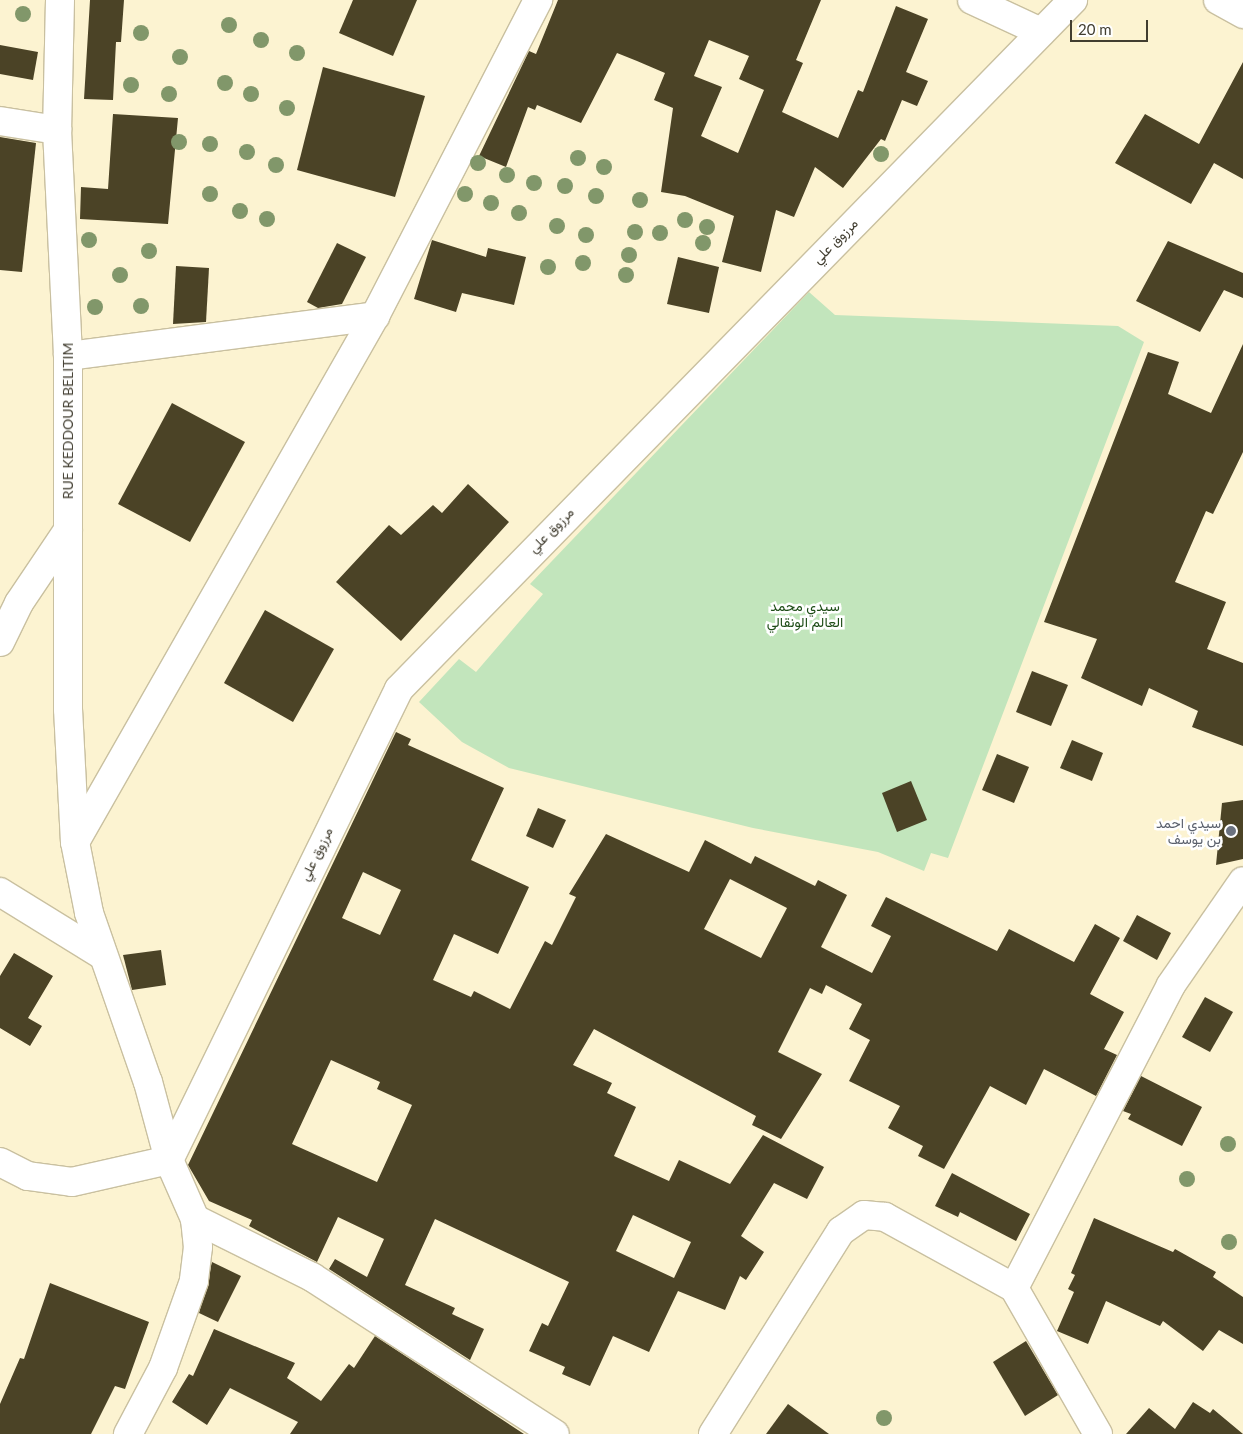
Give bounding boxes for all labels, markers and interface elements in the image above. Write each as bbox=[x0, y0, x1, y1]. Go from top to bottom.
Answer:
scale bar bbox=[1073, 10, 1150, 42]
text: 20 m bbox=[1078, 20, 1112, 38]
street label: مرزوق علي bbox=[809, 215, 861, 267]
street label: RUE KEDDOUR BELITIM bbox=[60, 343, 76, 499]
street label: مرزوق علي bbox=[525, 504, 577, 556]
park label: سيدي محمد العالم الونقالي bbox=[767, 598, 843, 630]
place label: سيدي احمد بن يوسف bbox=[1156, 815, 1221, 848]
street label: مرزوق علي bbox=[296, 824, 336, 884]
marker: سيدي احمد بن يوسف bbox=[1225, 825, 1237, 837]

